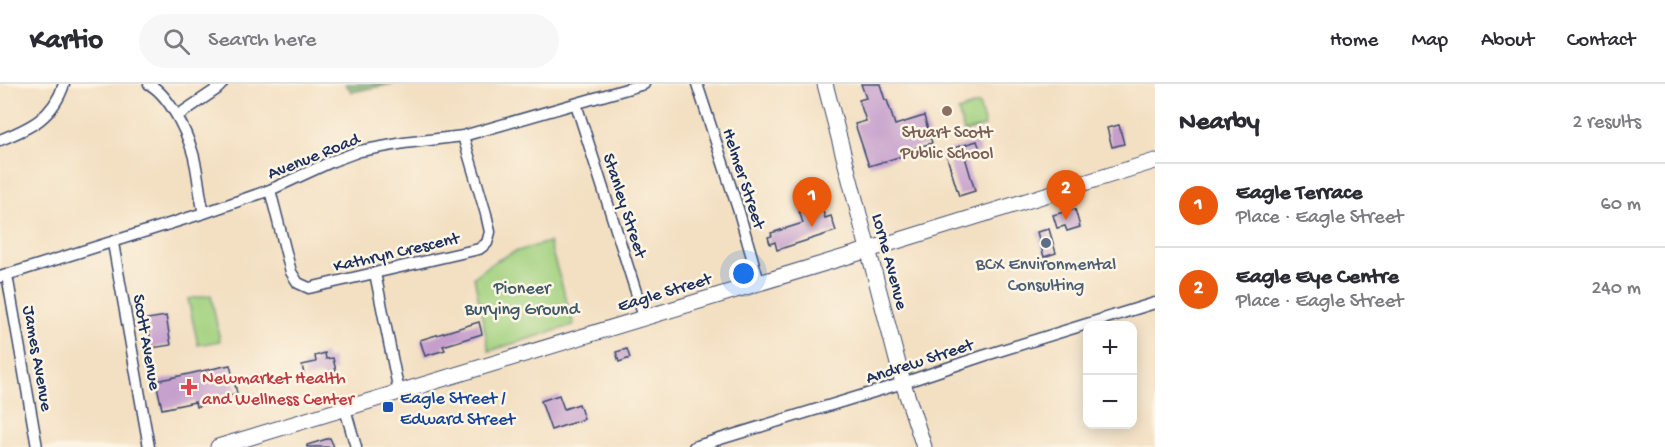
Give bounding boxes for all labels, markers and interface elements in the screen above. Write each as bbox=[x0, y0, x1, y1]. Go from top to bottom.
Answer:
search box bbox=[139, 14, 559, 68]
text: Kartio bbox=[30, 25, 103, 58]
icon: search bbox=[160, 25, 193, 58]
text: Search here bbox=[208, 28, 316, 54]
text: Home bbox=[1330, 29, 1378, 54]
text: Map bbox=[1411, 29, 1448, 54]
text: About bbox=[1481, 29, 1534, 54]
text: Contact bbox=[1567, 29, 1635, 54]
marker: Stuart Scott Public School bbox=[940, 104, 954, 118]
text: Nearby bbox=[1179, 108, 1260, 139]
text: 2 results bbox=[1572, 112, 1641, 135]
place label: Stuart Scott Public School bbox=[900, 123, 994, 165]
street label: Helmer Street bbox=[717, 126, 769, 233]
street label: Avenue Road bbox=[265, 129, 365, 185]
street label: Stanley Street bbox=[597, 151, 651, 262]
pin: 2 bbox=[1046, 170, 1086, 220]
pin: 1 bbox=[792, 178, 832, 227]
text: Eagle Terrace bbox=[1236, 181, 1362, 207]
text: 1 bbox=[1194, 194, 1203, 217]
text: 60 m bbox=[1601, 194, 1641, 217]
text: Place · Eagle Street bbox=[1236, 207, 1403, 230]
street label: Lorne Avenue bbox=[866, 211, 912, 313]
street label: Kathryn Crescent bbox=[332, 228, 463, 278]
marker: BCX Environmental Consulting bbox=[1039, 236, 1053, 250]
place label: BCX Environmental Consulting bbox=[975, 255, 1116, 297]
your location bbox=[729, 259, 758, 288]
text: Eagle Eye Centre bbox=[1236, 265, 1399, 291]
street label: Eagle Street bbox=[615, 269, 716, 318]
text: 2 bbox=[1194, 278, 1203, 301]
text: 240 m bbox=[1591, 278, 1641, 301]
park label: Pioneer Burying Ground bbox=[464, 279, 581, 321]
text: Place · Eagle Street bbox=[1236, 291, 1403, 314]
street label: Scott Avenue bbox=[127, 293, 164, 393]
street label: James Avenue bbox=[17, 304, 56, 413]
map controls bbox=[1083, 321, 1137, 429]
button: + bbox=[1083, 321, 1137, 375]
street label: Andrew Street bbox=[863, 335, 978, 390]
place label: Newmarket Health and Wellness Center bbox=[202, 369, 355, 411]
button: − bbox=[1083, 375, 1137, 429]
marker: Newmarket Health and Wellness Center bbox=[180, 378, 198, 396]
place label: Eagle Street / Edward Street bbox=[400, 389, 517, 431]
marker: Eagle Street / Edward Street bbox=[381, 400, 395, 414]

